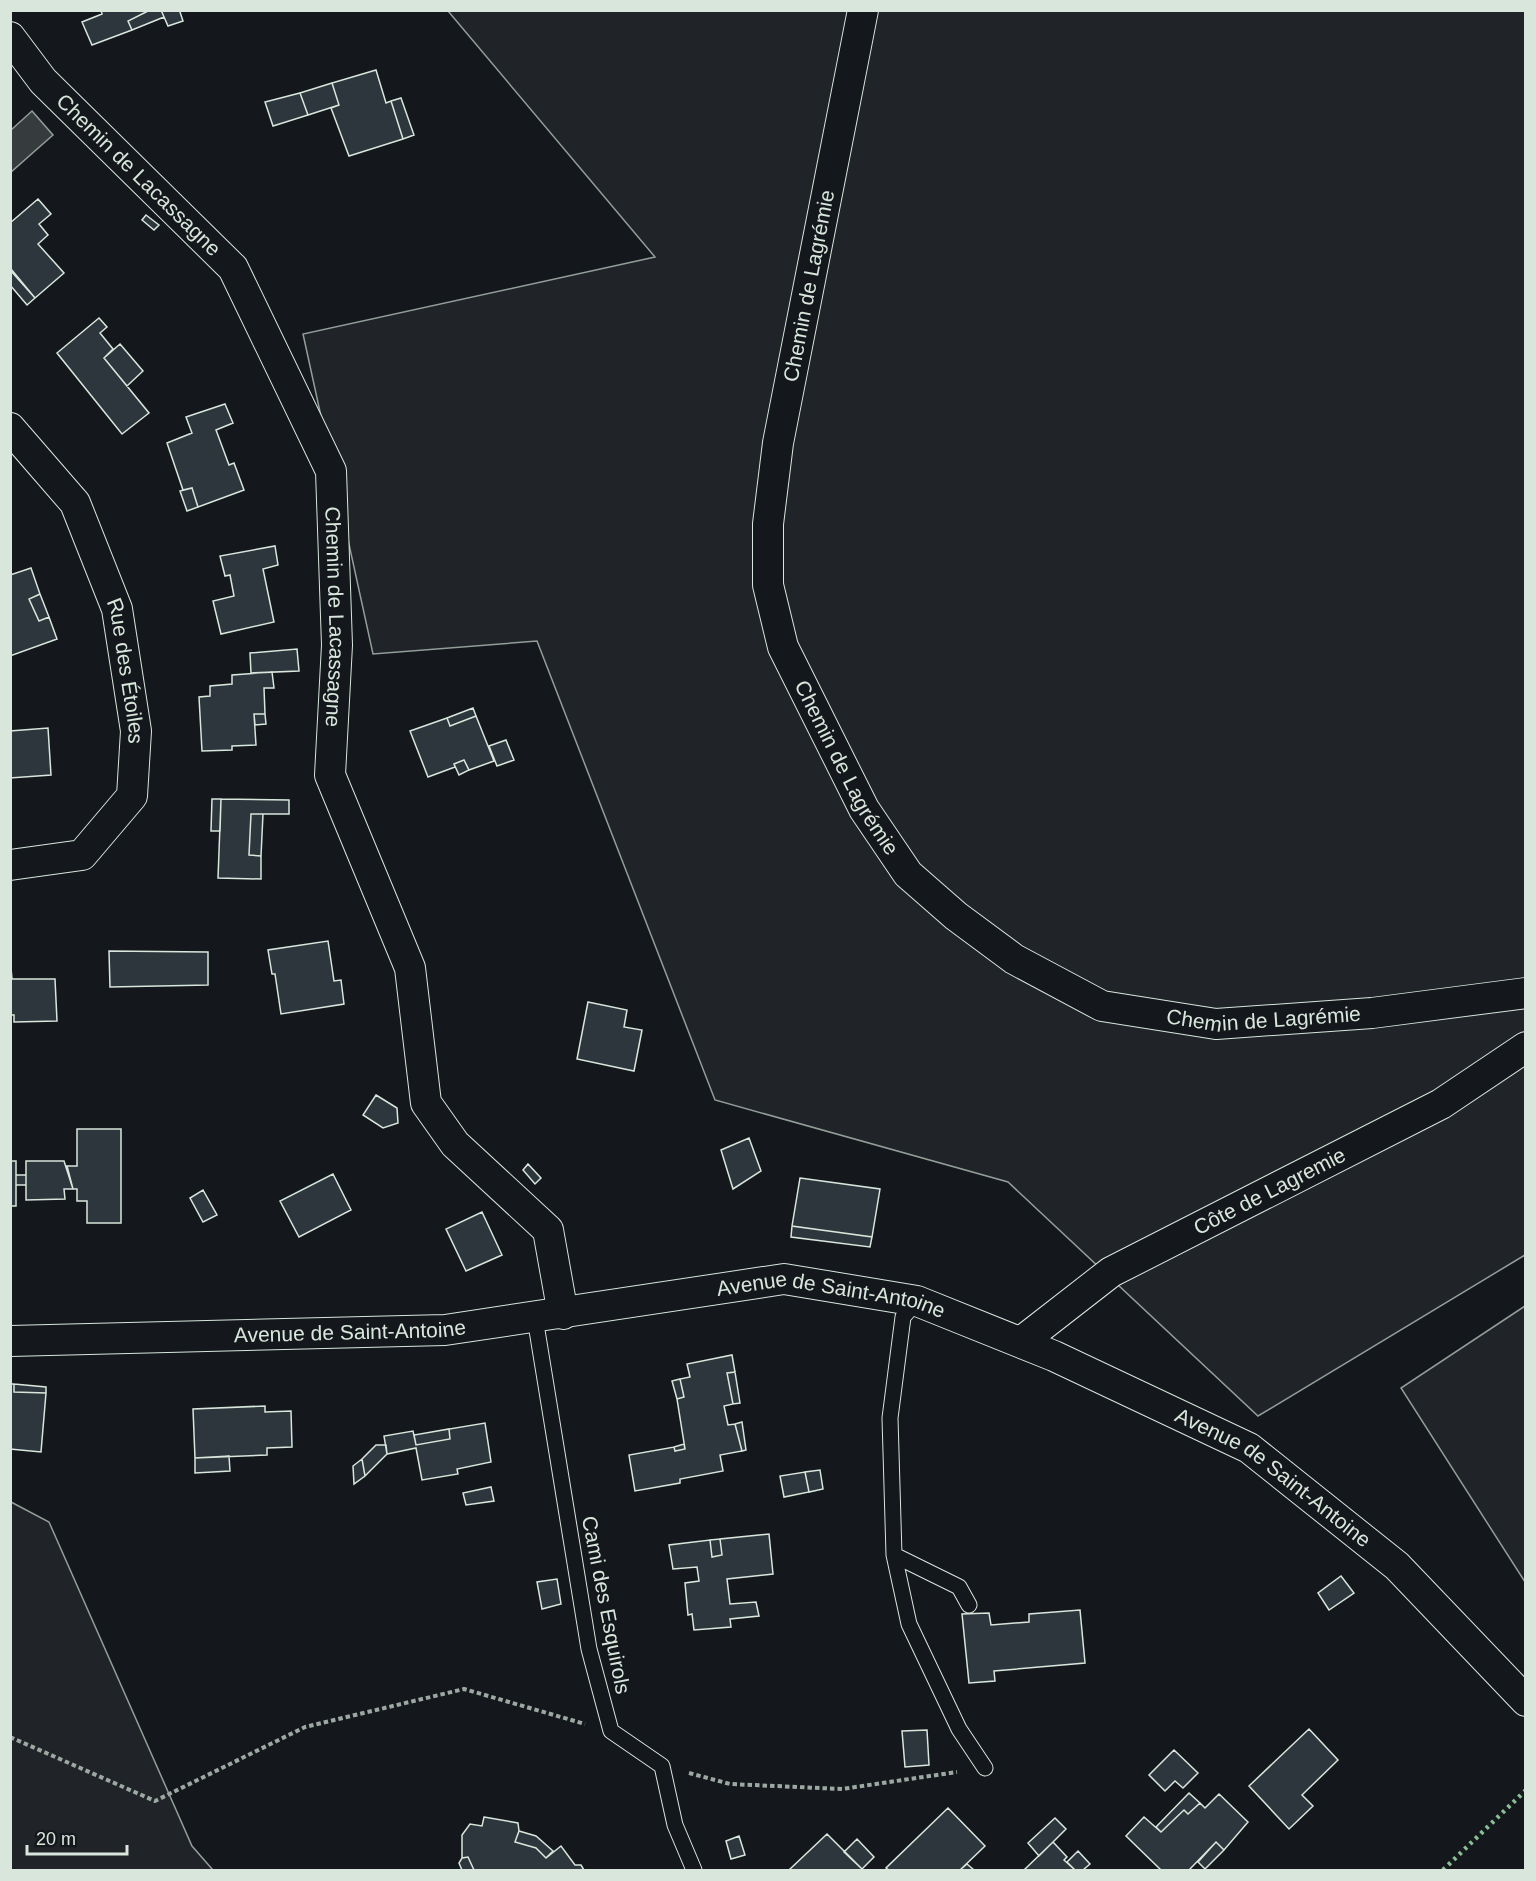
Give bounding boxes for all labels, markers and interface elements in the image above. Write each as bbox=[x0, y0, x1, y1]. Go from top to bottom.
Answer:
street label: Chemin de Lacassagne bbox=[52, 89, 226, 260]
street label: Chemin de Lagrémie bbox=[779, 188, 838, 384]
street label: Chemin de Lacassagne bbox=[321, 506, 349, 728]
street label: Rue des Étoiles bbox=[103, 594, 148, 745]
street label: Chemin de Lagrémie bbox=[791, 676, 904, 859]
street label: Chemin de Lagrémie bbox=[1165, 1002, 1362, 1036]
street label: Côte de Lagremie bbox=[1190, 1143, 1349, 1239]
street label: Avenue de Saint-Antoine bbox=[715, 1267, 949, 1322]
street label: Avenue de Saint-Antoine bbox=[234, 1315, 467, 1346]
street label: Avenue de Saint-Antoine bbox=[1172, 1403, 1375, 1551]
street label: Cami des Esquirols bbox=[578, 1514, 635, 1696]
scale bar bbox=[27, 1818, 128, 1856]
text: 20 m bbox=[36, 1829, 76, 1849]

